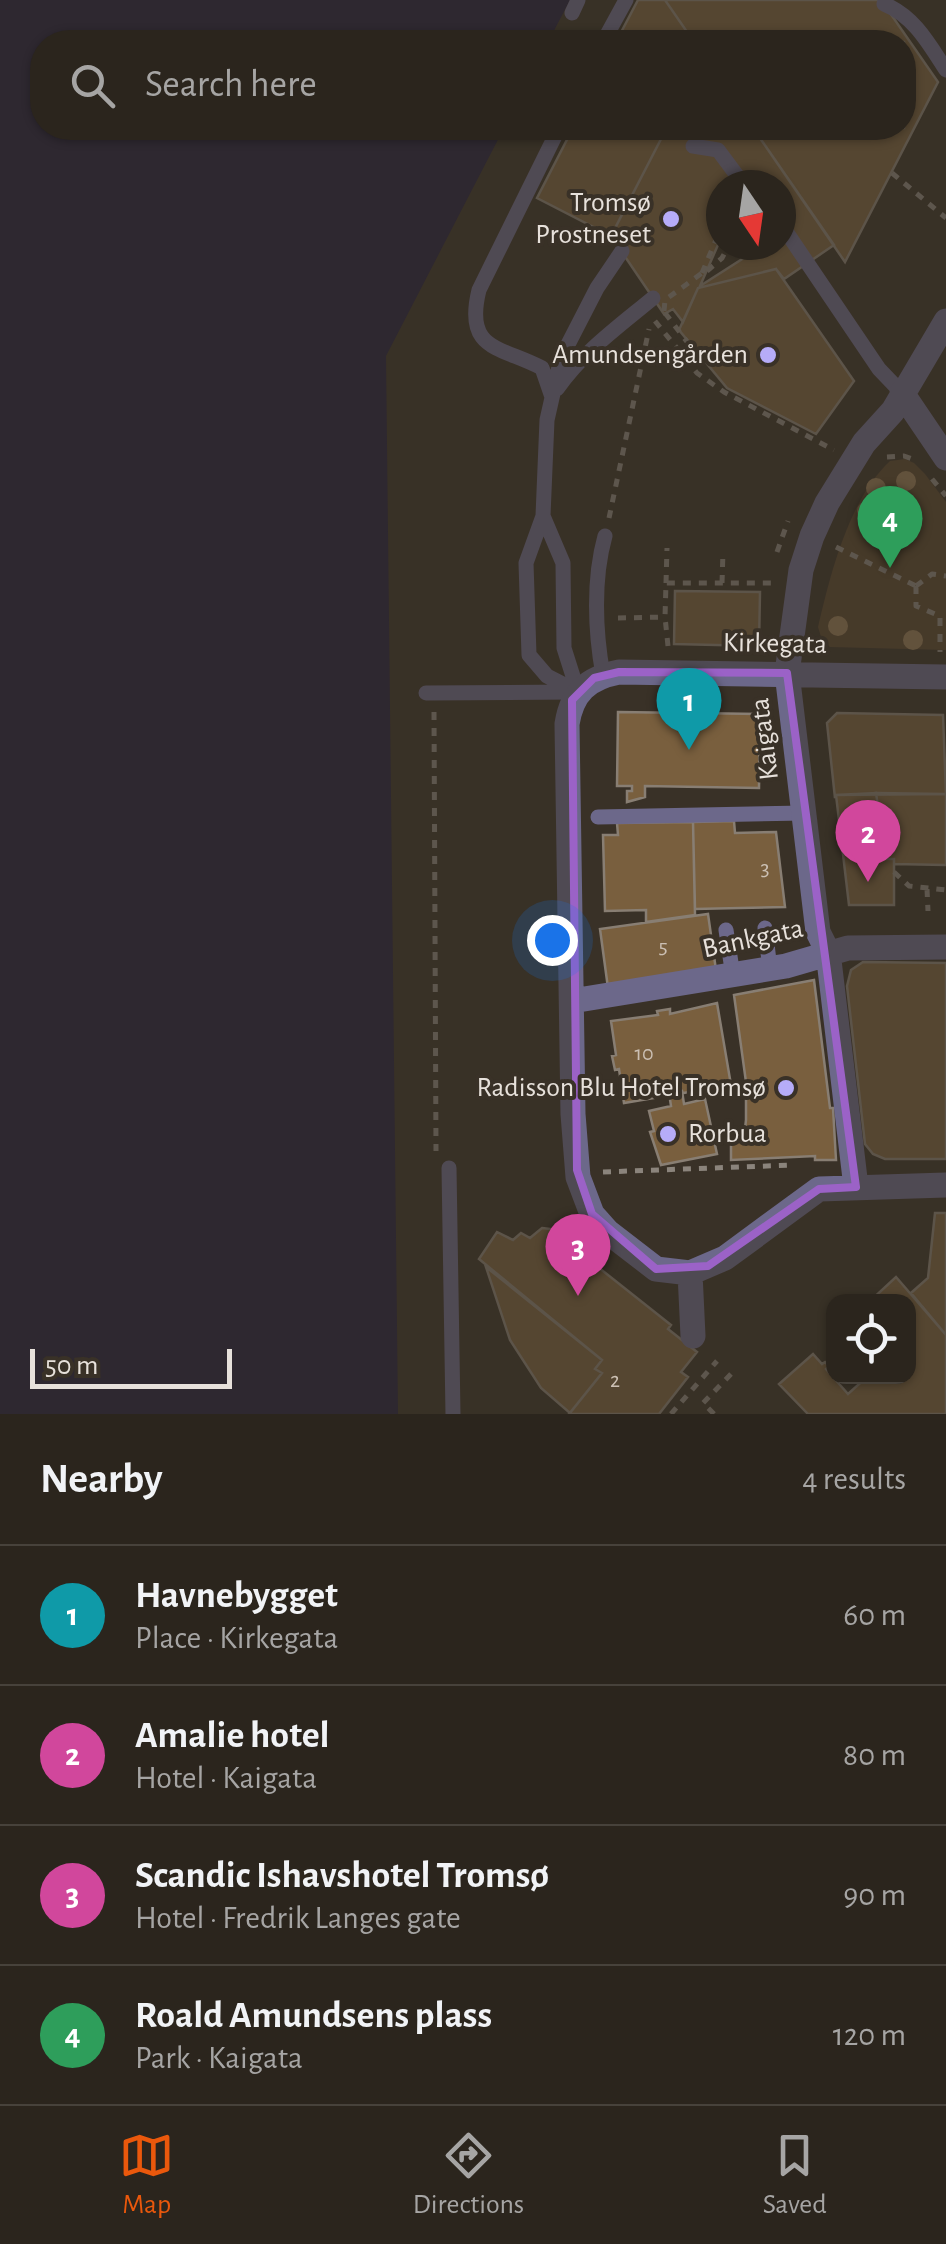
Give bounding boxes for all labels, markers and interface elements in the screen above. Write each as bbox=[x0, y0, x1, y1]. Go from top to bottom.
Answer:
search box bbox=[30, 30, 916, 140]
icon: search bbox=[65, 58, 120, 113]
text: Search here bbox=[145, 66, 317, 104]
north arrow bbox=[706, 170, 796, 260]
place label: Tromsø Prostneset bbox=[535, 189, 651, 249]
marker: Tromsø Prostneset bbox=[660, 208, 682, 230]
place label: Amundsengården bbox=[552, 341, 748, 369]
marker: Amundsengården bbox=[757, 344, 779, 366]
pin: 4 bbox=[858, 486, 922, 568]
street label: Kirkegata bbox=[723, 629, 827, 659]
pin: 1 bbox=[656, 668, 722, 750]
street label: Kaigata bbox=[746, 696, 784, 782]
pin: 2 bbox=[836, 800, 900, 882]
house number: 3 bbox=[760, 857, 770, 879]
your location bbox=[527, 915, 578, 966]
street label: Bankgata bbox=[700, 915, 806, 963]
house number: 5 bbox=[658, 935, 668, 957]
house number: 10 bbox=[634, 1042, 654, 1064]
place label: Radisson Blu Hotel Tromsø bbox=[476, 1074, 766, 1102]
marker: Radisson Blu Hotel Tromsø bbox=[775, 1077, 797, 1099]
place label: Rorbua bbox=[688, 1120, 767, 1148]
marker: Rorbua bbox=[657, 1123, 679, 1145]
pin: 3 bbox=[546, 1214, 610, 1296]
map controls bbox=[826, 1294, 916, 1384]
button: locate bbox=[826, 1294, 916, 1384]
scale bar bbox=[30, 1344, 232, 1388]
text: 50 m bbox=[45, 1352, 99, 1380]
house number: 2 bbox=[610, 1369, 620, 1391]
text: Nearby bbox=[40, 1458, 163, 1500]
text: 4 results bbox=[802, 1463, 906, 1495]
text: Havnebygget bbox=[135, 1577, 338, 1615]
text: 1 bbox=[67, 1599, 78, 1631]
text: 60 m bbox=[843, 1599, 906, 1631]
text: Place · Kirkegata bbox=[135, 1622, 338, 1654]
text: Amalie hotel bbox=[135, 1717, 330, 1755]
text: 2 bbox=[65, 1739, 80, 1771]
text: 80 m bbox=[843, 1739, 906, 1771]
text: Hotel · Kaigata bbox=[135, 1762, 317, 1794]
text: Scandic Ishavshotel Tromsø bbox=[135, 1857, 549, 1895]
text: 3 bbox=[66, 1879, 79, 1911]
text: 90 m bbox=[843, 1879, 906, 1911]
text: Hotel · Fredrik Langes gate bbox=[135, 1902, 461, 1934]
text: Roald Amundsens plass bbox=[135, 1997, 492, 2035]
text: 4 bbox=[64, 2019, 81, 2051]
text: 120 m bbox=[833, 2019, 906, 2051]
text: Park · Kaigata bbox=[135, 2042, 303, 2074]
tab: Map bbox=[119, 2128, 174, 2222]
tab: Directions bbox=[413, 2128, 524, 2222]
tab: Saved bbox=[763, 2128, 827, 2222]

